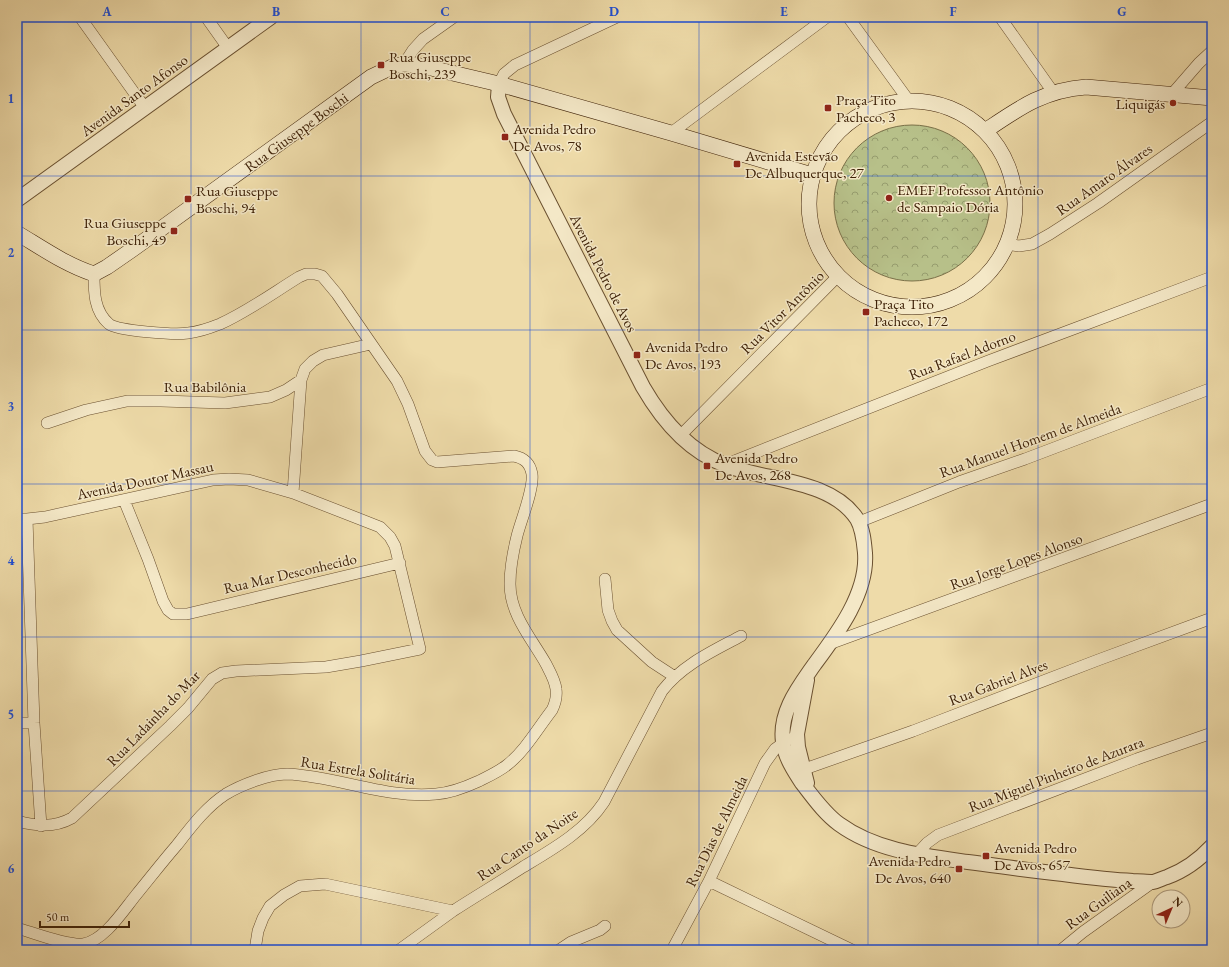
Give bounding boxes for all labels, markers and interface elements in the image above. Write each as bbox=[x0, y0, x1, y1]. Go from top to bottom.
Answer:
text: A bbox=[101, 3, 112, 20]
text: B bbox=[272, 3, 280, 20]
text: C bbox=[440, 3, 450, 20]
text: D bbox=[609, 3, 619, 20]
text: E bbox=[780, 3, 788, 20]
text: F bbox=[949, 3, 957, 20]
text: G bbox=[1117, 3, 1127, 20]
place label: Rua Giuseppe Boschi, 239 bbox=[389, 47, 471, 83]
street label: Avenida Santo Afonso bbox=[76, 50, 191, 141]
marker: Rua Giuseppe Boschi, 239 bbox=[376, 60, 386, 70]
street label: Rua Giuseppe Boschi bbox=[240, 88, 352, 176]
text: 1 bbox=[8, 90, 15, 107]
place label: Praça Tito Pacheco, 3 bbox=[836, 90, 896, 126]
place label: Liquigás bbox=[1116, 94, 1165, 113]
marker: Liquigás bbox=[1168, 98, 1178, 108]
marker: Praça Tito Pacheco, 3 bbox=[823, 103, 833, 113]
place label: Avenida Pedro De Avos, 78 bbox=[512, 119, 596, 155]
marker: Avenida Pedro De Avos, 78 bbox=[500, 132, 510, 142]
street label: Rua Amaro Álvares bbox=[1052, 139, 1156, 219]
place label: Avenida Estevão De Albuquerque, 27 bbox=[744, 146, 865, 182]
marker: Avenida Estevão De Albuquerque, 27 bbox=[732, 159, 742, 169]
place label: EMEF Professor Antônio de Sampaio Dória bbox=[897, 180, 1044, 216]
place label: Rua Giuseppe Boschi, 94 bbox=[196, 181, 278, 217]
marker: EMEF Professor Antônio de Sampaio Dória bbox=[884, 193, 894, 203]
marker: Rua Giuseppe Boschi, 94 bbox=[183, 194, 193, 204]
street label: Avenida Pedro de Avos bbox=[566, 210, 642, 335]
place label: Rua Giuseppe Boschi, 49 bbox=[84, 213, 166, 249]
marker: Rua Giuseppe Boschi, 49 bbox=[169, 226, 179, 236]
text: 2 bbox=[8, 244, 15, 261]
street label: Rua Vitor Antônio bbox=[736, 266, 828, 358]
place label: Praça Tito Pacheco, 172 bbox=[874, 294, 949, 330]
marker: Praça Tito Pacheco, 172 bbox=[861, 307, 871, 317]
street label: Rua Rafael Adorno bbox=[906, 326, 1018, 384]
place label: Avenida Pedro De Avos, 193 bbox=[644, 337, 728, 373]
marker: Avenida Pedro De Avos, 193 bbox=[632, 350, 642, 360]
street label: Rua Babilônia bbox=[164, 377, 246, 396]
text: 3 bbox=[8, 398, 15, 415]
street label: Rua Manuel Homem de Almeida bbox=[937, 398, 1123, 482]
place label: Avenida Pedro De Avos, 268 bbox=[714, 448, 798, 484]
street label: Avenida Doutor Massau bbox=[74, 456, 215, 504]
marker: Avenida Pedro De Avos, 268 bbox=[702, 461, 712, 471]
street label: Rua Jorge Lopes Alonso bbox=[947, 528, 1085, 594]
street label: Rua Mar Desconhecido bbox=[222, 548, 358, 598]
text: 4 bbox=[8, 552, 15, 569]
street label: Rua Gabriel Alves bbox=[946, 654, 1050, 710]
street label: Rua Ladainha do Mar bbox=[102, 666, 204, 770]
text: 5 bbox=[8, 706, 14, 723]
street label: Rua Miguel Pinheiro de Azurara bbox=[966, 732, 1146, 816]
street label: Rua Estrela Solitária bbox=[299, 752, 417, 788]
street label: Rua Dias de Almeida bbox=[681, 772, 751, 890]
street label: Rua Canto da Noite bbox=[473, 803, 581, 885]
place label: Avenida Pedro De Avos, 657 bbox=[993, 838, 1077, 874]
place label: Avenida Pedro De Avos, 640 bbox=[867, 851, 951, 887]
marker: Avenida Pedro De Avos, 657 bbox=[981, 851, 991, 861]
text: 6 bbox=[8, 860, 15, 877]
marker: Avenida Pedro De Avos, 640 bbox=[954, 864, 964, 874]
street label: Rua Guiliana bbox=[1061, 873, 1135, 933]
north arrow bbox=[1151, 889, 1191, 929]
text: N bbox=[1170, 894, 1186, 910]
scale bar bbox=[40, 903, 129, 929]
text: 50 m bbox=[46, 909, 70, 925]

